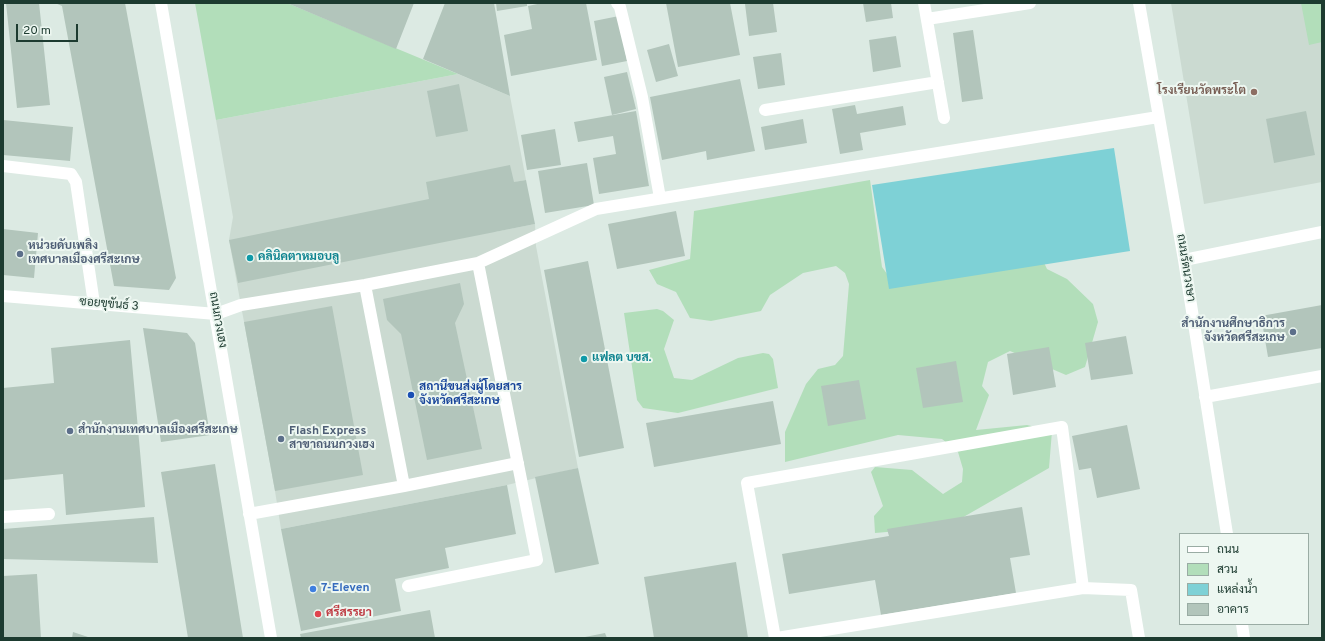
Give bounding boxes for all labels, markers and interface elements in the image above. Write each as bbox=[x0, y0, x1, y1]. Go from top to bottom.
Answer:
scale bar bbox=[18, 16, 80, 42]
text: 20 m bbox=[23, 23, 51, 39]
place label: โรงเรียนวัดพระโต bbox=[1157, 85, 1246, 99]
marker: โรงเรียนวัดพระโต bbox=[1249, 87, 1259, 97]
street label: ถนนรัตนวงษา bbox=[1173, 233, 1197, 303]
place label: หน่วยดับเพลิง เทศบาลเมืองศรีสะเกษ bbox=[28, 240, 140, 268]
marker: หน่วยดับเพลิง เทศบาลเมืองศรีสะเกษ bbox=[15, 249, 25, 259]
place label: คลินิคตาหมอบลู bbox=[258, 251, 339, 265]
marker: คลินิคตาหมอบลู bbox=[245, 253, 255, 263]
street label: ถนนกวงเฮง bbox=[205, 291, 229, 349]
street label: ซอยขุขันธ์ 3 bbox=[79, 295, 139, 315]
place label: สำนักงานศึกษาธิการ จังหวัดศรีสะเกษ bbox=[1181, 318, 1285, 346]
marker: สำนักงานศึกษาธิการ จังหวัดศรีสะเกษ bbox=[1288, 327, 1298, 337]
place label: แฟลต บขส. bbox=[592, 352, 652, 366]
marker: แฟลต บขส. bbox=[579, 354, 589, 364]
place label: สถานีขนส่งผู้โดยสาร จังหวัดศรีสะเกษ bbox=[419, 381, 522, 409]
marker: สถานีขนส่งผู้โดยสาร จังหวัดศรีสะเกษ bbox=[406, 390, 416, 400]
place label: สำนักงานเทศบาลเมืองศรีสะเกษ bbox=[78, 424, 238, 438]
place label: Flash Express สาขาถนนกวงเฮง bbox=[289, 425, 375, 453]
marker: สำนักงานเทศบาลเมืองศรีสะเกษ bbox=[65, 426, 75, 436]
marker: Flash Express สาขาถนนกวงเฮง bbox=[276, 434, 286, 444]
legend bbox=[1179, 533, 1309, 625]
text: ถนน bbox=[1217, 542, 1239, 558]
text: สวน bbox=[1217, 562, 1238, 578]
place label: 7-Eleven bbox=[321, 582, 370, 596]
text: แหล่งน้ำ bbox=[1217, 582, 1257, 598]
marker: 7-Eleven bbox=[308, 584, 318, 594]
text: อาคาร bbox=[1217, 602, 1249, 618]
place label: ศรีสรรยา bbox=[326, 607, 372, 621]
marker: ศรีสรรยา bbox=[313, 609, 323, 619]

